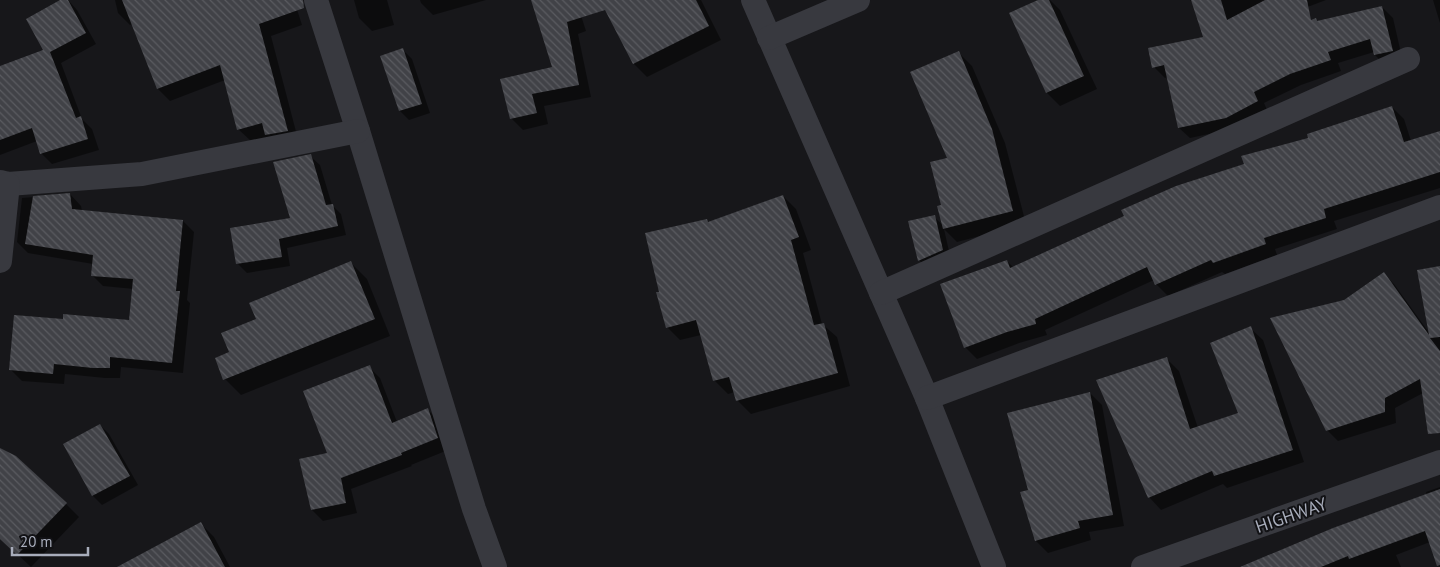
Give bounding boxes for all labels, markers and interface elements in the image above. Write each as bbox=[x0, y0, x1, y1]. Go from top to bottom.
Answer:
street label: HIGHWAY bbox=[1252, 492, 1330, 538]
scale bar bbox=[12, 524, 89, 556]
text: 20 m bbox=[20, 532, 53, 551]

